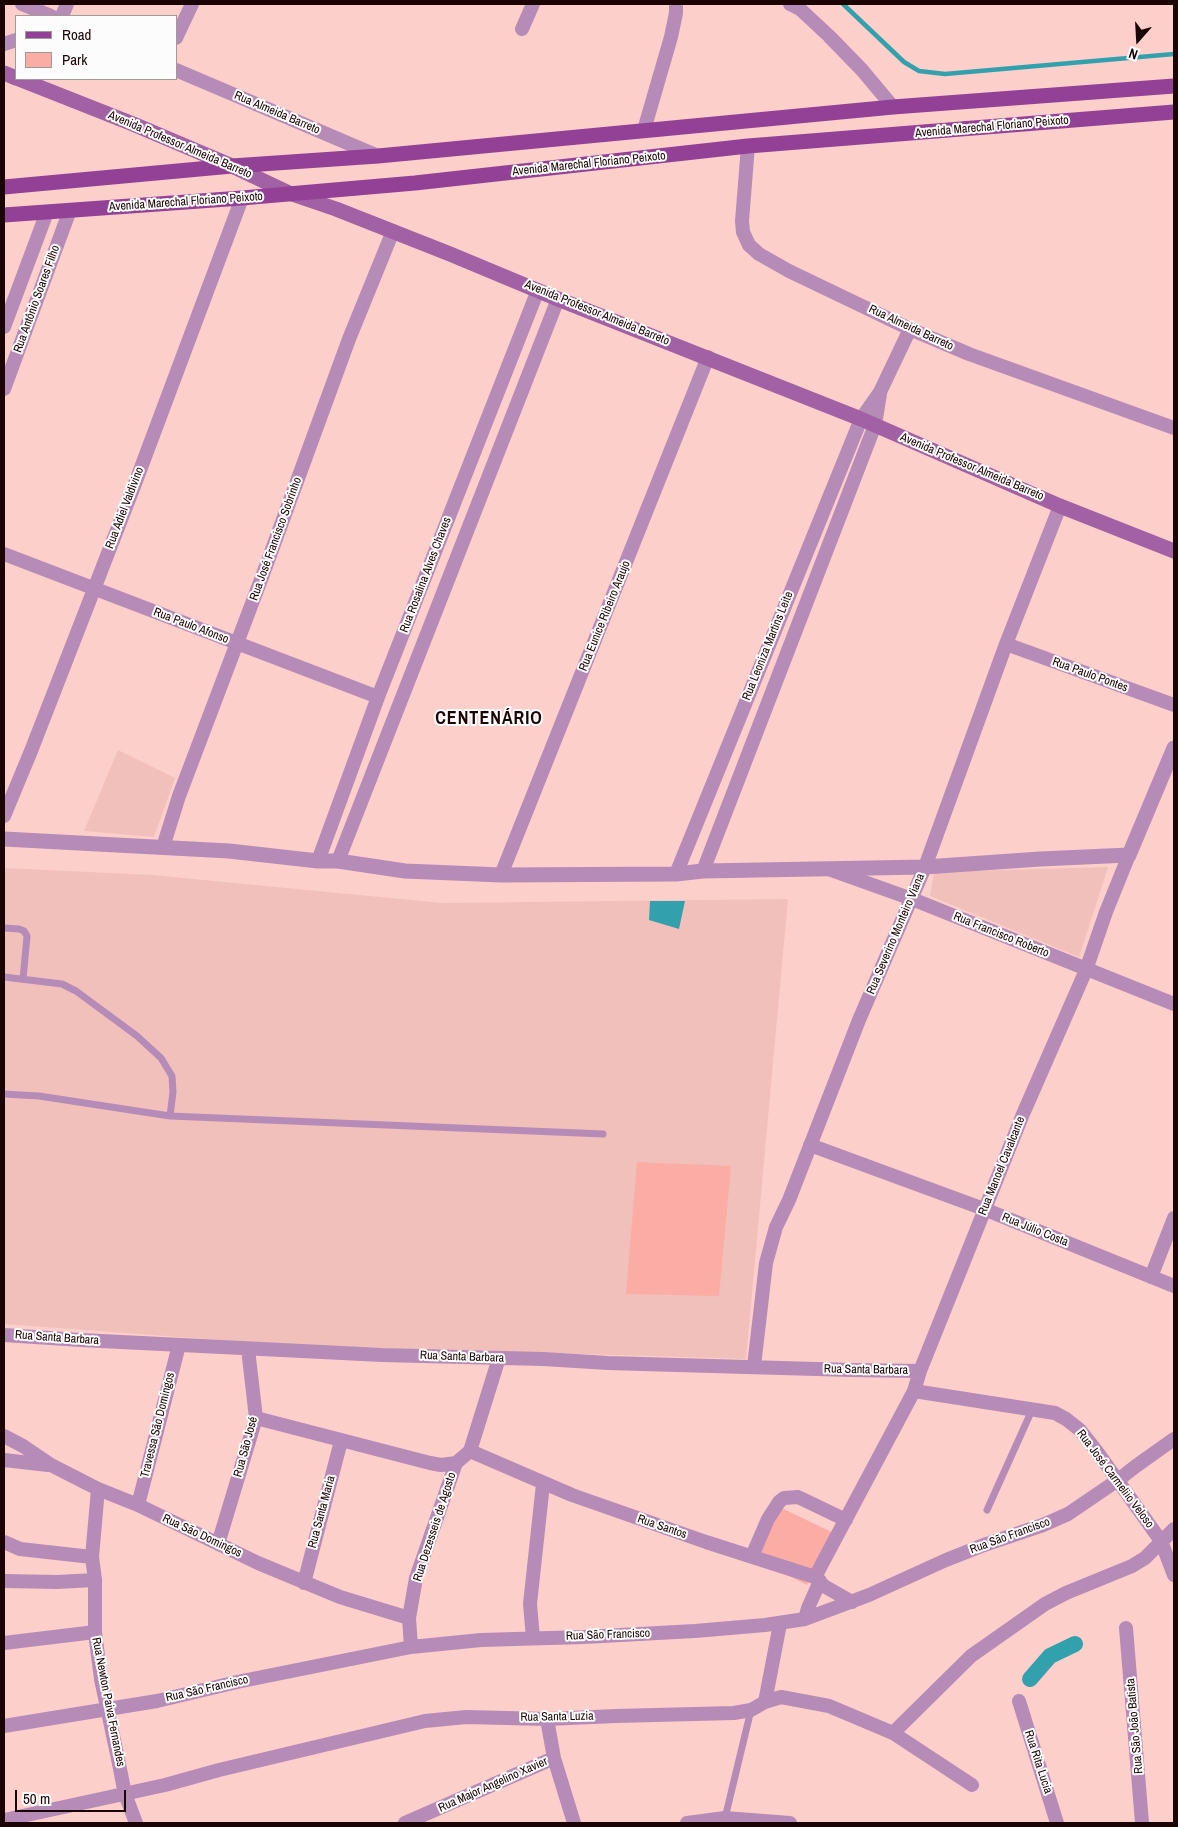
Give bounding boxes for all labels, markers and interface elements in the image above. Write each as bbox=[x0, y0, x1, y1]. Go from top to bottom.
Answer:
legend bbox=[15, 15, 178, 80]
north arrow bbox=[1113, 15, 1163, 65]
text: Road bbox=[62, 24, 91, 45]
text: N bbox=[1126, 44, 1140, 64]
text: Park bbox=[62, 49, 87, 70]
street label: Rua Almeida Barreto bbox=[232, 88, 322, 138]
street label: Avenida Professor Almeida Barreto bbox=[106, 108, 254, 182]
street label: Avenida Marechal Floriano Peixoto bbox=[915, 113, 1069, 141]
street label: Avenida Marechal Floriano Peixoto bbox=[512, 149, 666, 179]
street label: Avenida Marechal Floriano Peixoto bbox=[109, 189, 263, 215]
street label: Rua Antônio Soares Filho bbox=[11, 243, 63, 355]
street label: Avenida Professor Almeida Barreto bbox=[523, 277, 671, 349]
street label: Rua Almeida Barreto bbox=[866, 302, 956, 354]
street label: Avenida Professor Almeida Barreto bbox=[898, 430, 1046, 504]
street label: Rua Adiel Valdivino bbox=[103, 465, 147, 551]
street label: Rua José Francisco Sobrinho bbox=[247, 475, 305, 603]
street label: Rua Rosalina Alves Chaves bbox=[397, 515, 455, 635]
street label: Rua Eunice Ribeiro Araujo bbox=[576, 559, 634, 673]
street label: Rua Leoniza Martins Leite bbox=[740, 590, 796, 702]
street label: Rua Paulo Afonso bbox=[151, 605, 231, 647]
street label: Rua Paulo Pontes bbox=[1050, 655, 1130, 695]
district label: CENTENÁRIO bbox=[434, 708, 544, 730]
street label: Rua Severino Monteiro Viana bbox=[864, 871, 928, 997]
street label: Rua Francisco Roberto bbox=[951, 909, 1051, 961]
street label: Rua Manoel Cavalcante bbox=[976, 1115, 1028, 1217]
street label: Rua Júlio Costa bbox=[1000, 1210, 1070, 1250]
street label: Rua Santa Barbara bbox=[14, 1328, 100, 1348]
street label: Rua Santa Barbara bbox=[420, 1348, 504, 1366]
street label: Rua Santa Barbara bbox=[824, 1362, 908, 1378]
street label: Travessa São Domingos bbox=[138, 1371, 178, 1479]
street label: Rua São José bbox=[231, 1415, 261, 1479]
street label: Rua José Carmeliio Veloso bbox=[1073, 1427, 1157, 1531]
street label: Rua Dezesseis de Agosto bbox=[411, 1471, 459, 1583]
street label: Rua Santa Maria bbox=[305, 1474, 339, 1550]
street label: Rua São Domingos bbox=[160, 1511, 244, 1561]
street label: Rua Santos bbox=[635, 1512, 689, 1542]
street label: Rua São Francisco bbox=[968, 1515, 1052, 1557]
street label: Rua São Francisco bbox=[566, 1626, 650, 1644]
street label: Rua Newton Paiva Fernandes bbox=[88, 1636, 128, 1768]
street label: Rua São Francisco bbox=[164, 1673, 250, 1705]
street label: Rua São João Batista bbox=[1124, 1678, 1146, 1774]
street label: Rua Santa Luzia bbox=[520, 1709, 594, 1725]
street label: Rua Rita Lucia bbox=[1021, 1729, 1055, 1795]
street label: Rua Major Angelino Xavier bbox=[436, 1754, 550, 1816]
scale bar bbox=[18, 1780, 129, 1812]
text: 50 m bbox=[23, 1788, 50, 1809]

